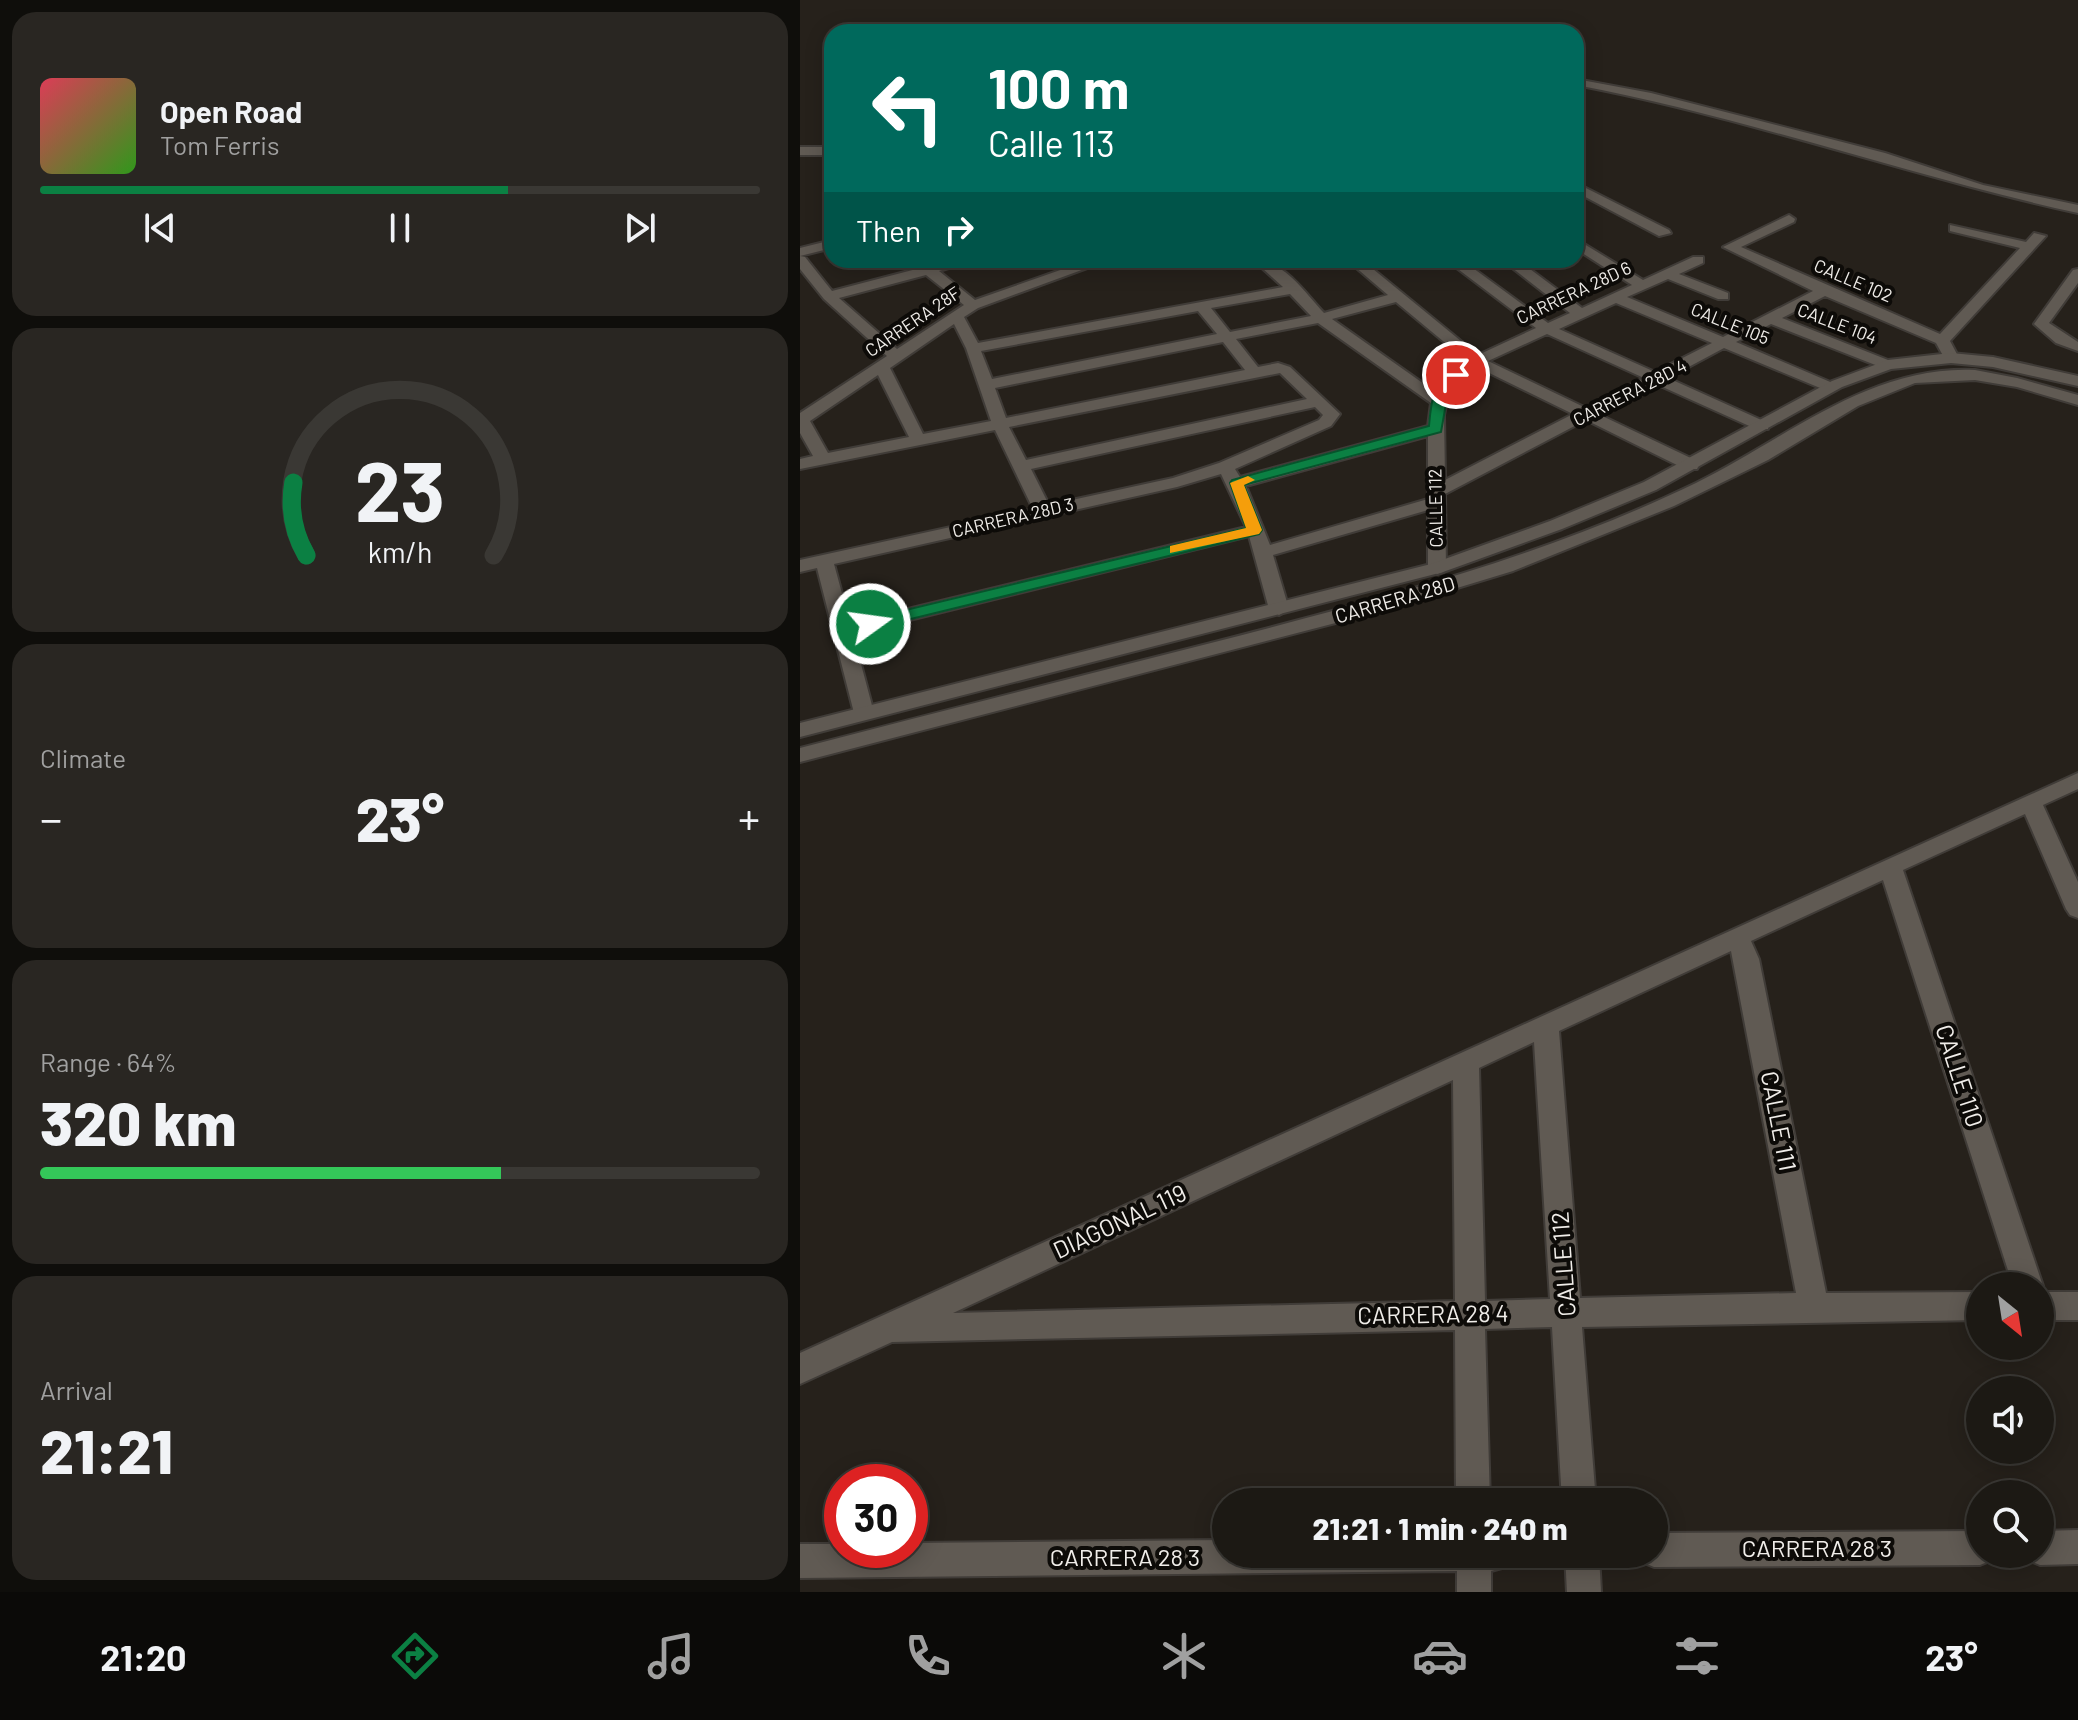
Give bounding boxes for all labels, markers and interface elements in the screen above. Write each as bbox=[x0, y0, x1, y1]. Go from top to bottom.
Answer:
text: 100 m bbox=[988, 53, 1130, 120]
icon: left bbox=[856, 56, 960, 160]
text: Open Road bbox=[160, 93, 302, 129]
text: Calle 113 bbox=[988, 121, 1115, 164]
text: Tom Ferris bbox=[160, 129, 280, 160]
icon: previous bbox=[138, 206, 182, 250]
icon: pause bbox=[378, 206, 422, 250]
icon: next bbox=[618, 206, 662, 250]
icon: right bbox=[937, 208, 981, 252]
text: Then bbox=[856, 212, 921, 248]
street label: CALLE 102 bbox=[1811, 254, 1896, 306]
street label: CARRERA 28D 6 bbox=[1513, 256, 1634, 328]
street label: CARRERA 28F bbox=[861, 281, 964, 361]
street label: CALLE 105 bbox=[1688, 297, 1773, 349]
street label: CALLE 104 bbox=[1795, 298, 1880, 348]
pin bbox=[1422, 341, 1490, 409]
icon: arrive bbox=[1434, 353, 1478, 397]
street label: CARRERA 28D 4 bbox=[1569, 354, 1690, 430]
text: 23 bbox=[355, 439, 445, 539]
street label: CALLE 112 bbox=[1423, 468, 1447, 548]
street label: CARRERA 28D 3 bbox=[950, 492, 1076, 542]
text: km/h bbox=[368, 534, 432, 569]
street label: CARRERA 28D bbox=[1332, 570, 1457, 628]
position arrow bbox=[828, 582, 912, 666]
text: Climate bbox=[40, 742, 126, 773]
text: 23° bbox=[356, 782, 444, 854]
text: − bbox=[40, 791, 62, 844]
text: + bbox=[738, 791, 760, 844]
street label: CALLE 110 bbox=[1930, 1021, 1991, 1130]
text: Range · 64% bbox=[40, 1046, 177, 1077]
street label: CALLE 111 bbox=[1756, 1068, 1803, 1173]
text: 320 km bbox=[40, 1086, 236, 1158]
street label: DIAGONAL 119 bbox=[1048, 1177, 1191, 1264]
street label: CALLE 112 bbox=[1544, 1211, 1581, 1318]
north arrow bbox=[1966, 1272, 2054, 1360]
map controls bbox=[1966, 1272, 2054, 1568]
street label: CARRERA 28 4 bbox=[1357, 1298, 1509, 1329]
text: Arrival bbox=[40, 1374, 113, 1405]
button: sound bbox=[1966, 1376, 2054, 1464]
text: 21:21 bbox=[40, 1414, 173, 1486]
speed limit sign: 30 bbox=[824, 1464, 928, 1568]
button: search bbox=[1966, 1480, 2054, 1568]
text: 21:21 · 1 min · 240 m bbox=[1312, 1510, 1568, 1546]
street label: CARRERA 28 3 bbox=[1742, 1533, 1892, 1562]
street label: CARRERA 28 3 bbox=[1050, 1542, 1200, 1571]
icon: directions bbox=[387, 1628, 443, 1684]
icon: music bbox=[643, 1628, 699, 1684]
icon: phone bbox=[900, 1628, 956, 1684]
icon: climate bbox=[1156, 1628, 1212, 1684]
icon: car bbox=[1412, 1628, 1468, 1684]
icon: filters bbox=[1669, 1628, 1725, 1684]
text: 21:20 bbox=[100, 1635, 187, 1678]
text: 23° bbox=[1925, 1635, 1978, 1678]

